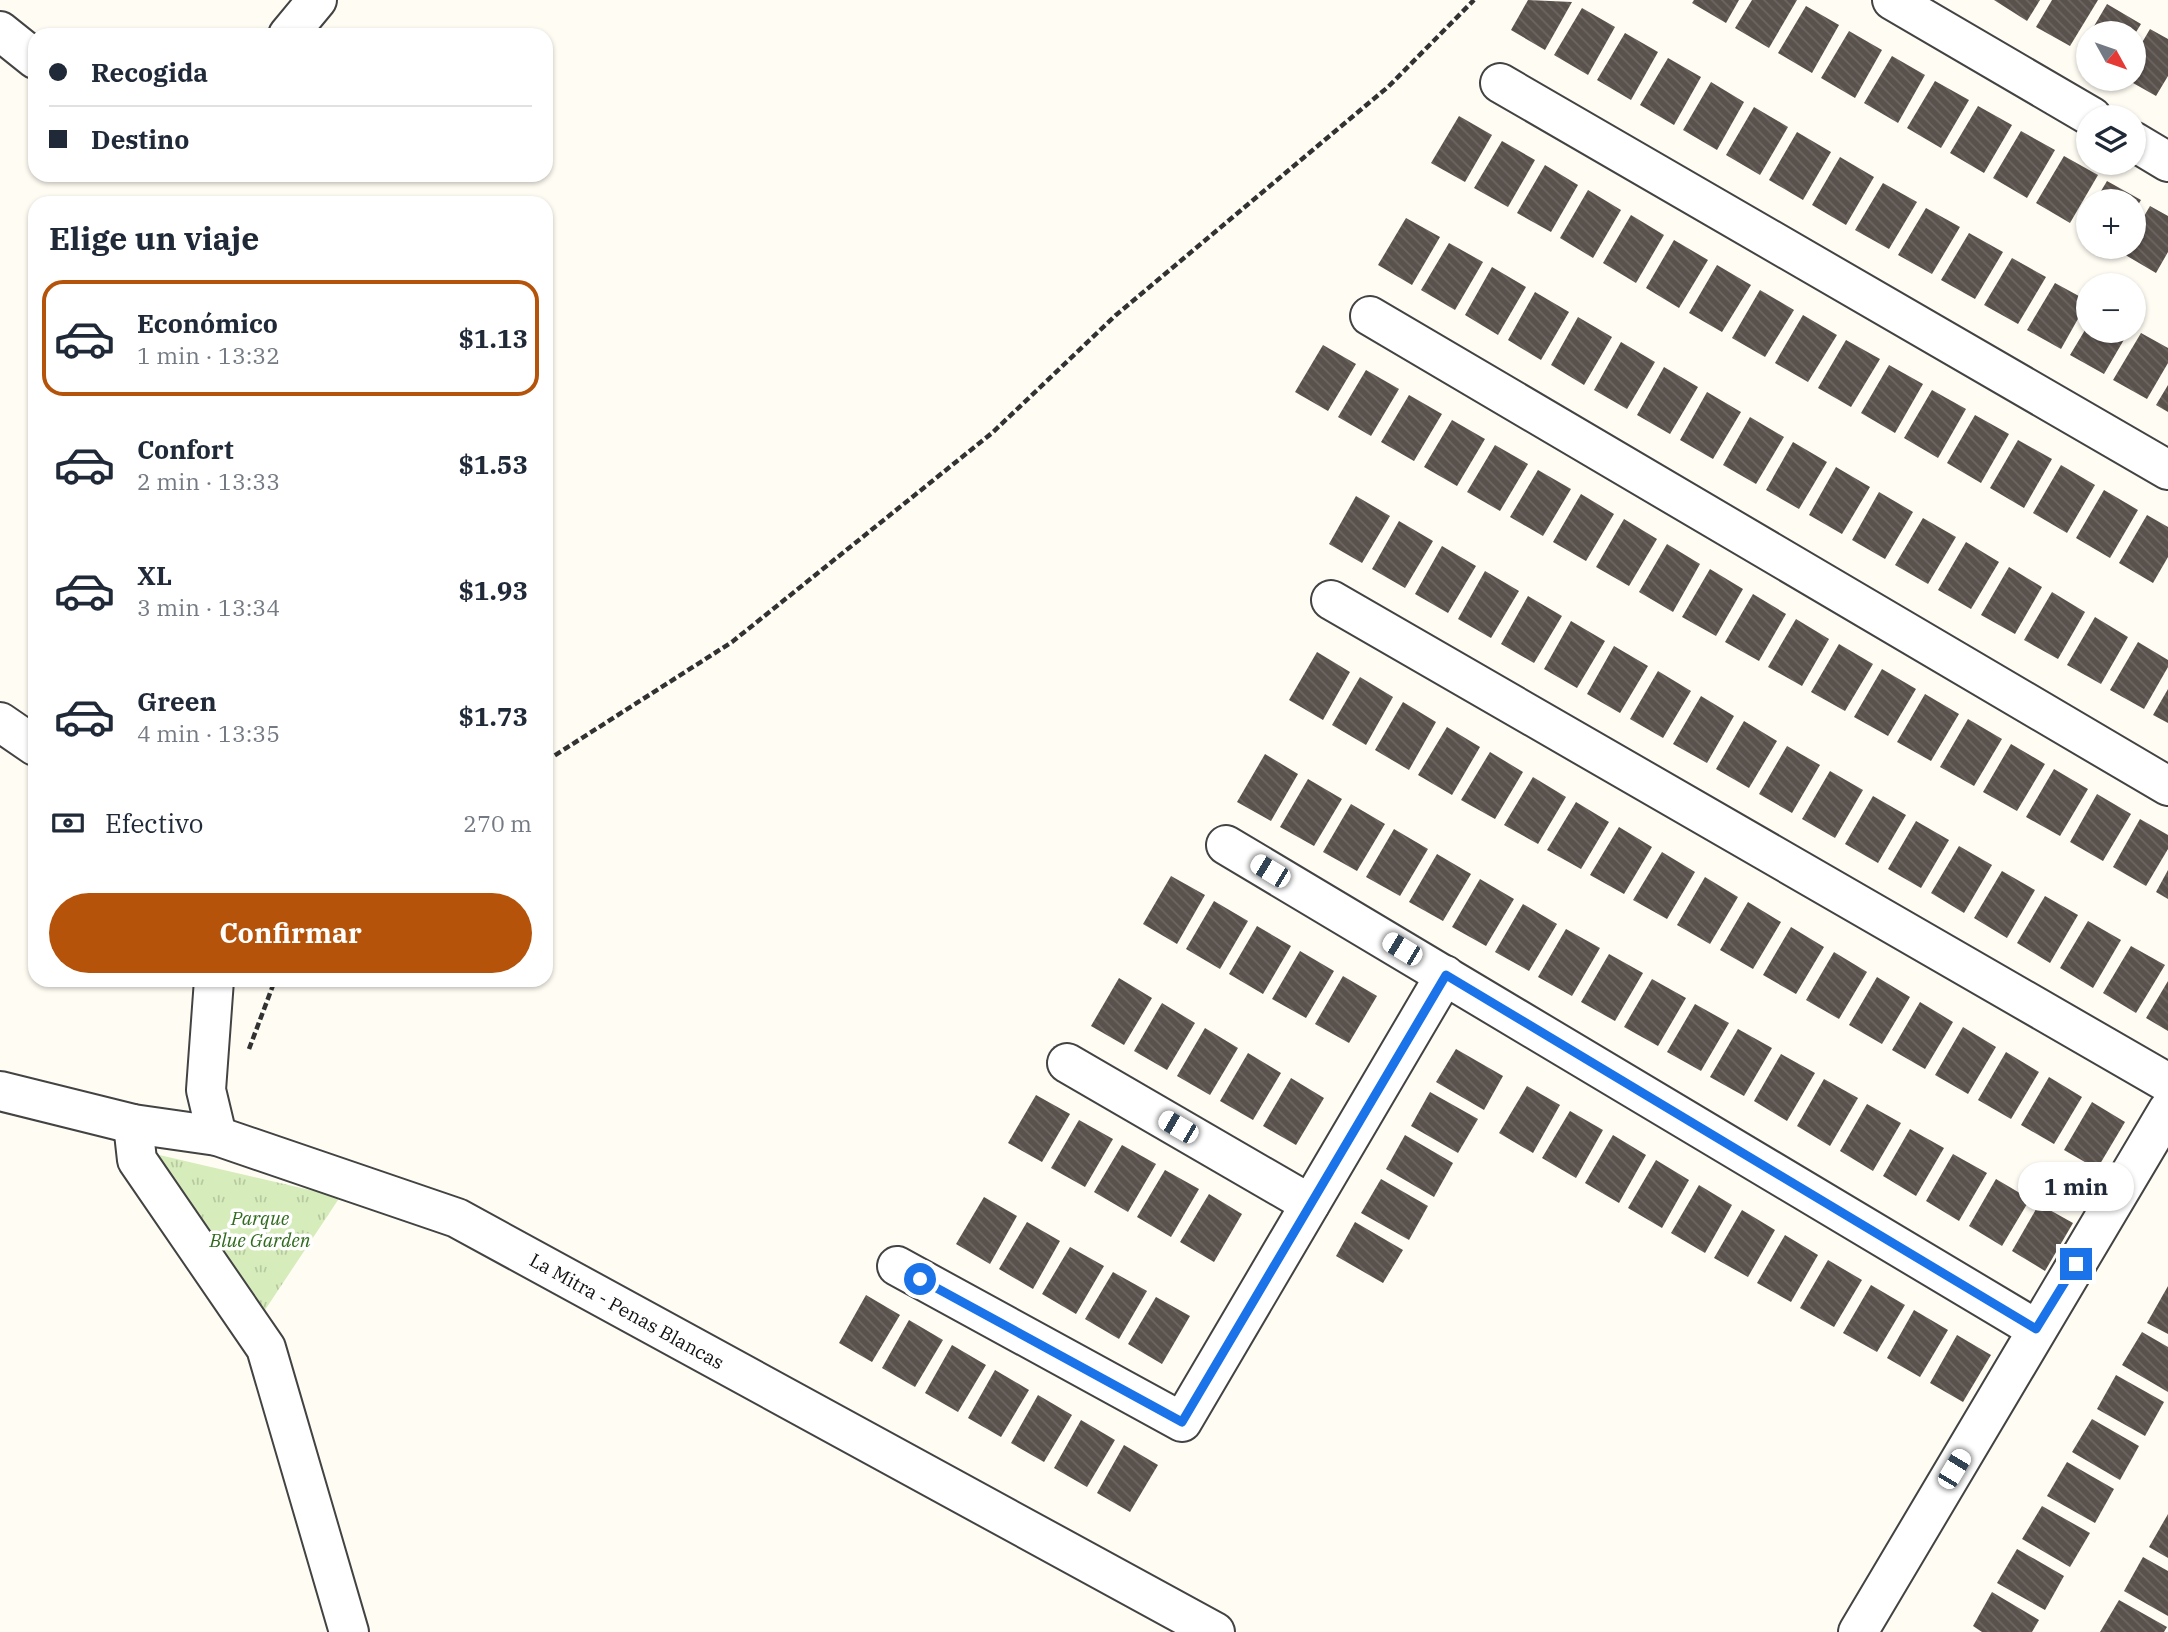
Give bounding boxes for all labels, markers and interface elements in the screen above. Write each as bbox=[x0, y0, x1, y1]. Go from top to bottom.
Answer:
north arrow bbox=[2076, 21, 2146, 91]
map controls bbox=[2076, 21, 2146, 343]
text: Recogida bbox=[91, 55, 208, 89]
button: layers bbox=[2076, 105, 2146, 175]
text: Destino bbox=[91, 122, 189, 156]
button: + bbox=[2076, 189, 2146, 259]
text: Elige un viaje bbox=[49, 217, 259, 259]
button: − bbox=[2076, 273, 2146, 343]
text: Económico bbox=[137, 306, 278, 340]
icon: car bbox=[53, 307, 116, 370]
text: $1.13 bbox=[458, 321, 528, 355]
text: 1 min · 13:32 bbox=[137, 340, 280, 370]
text: Confort bbox=[137, 432, 234, 466]
icon: car bbox=[53, 433, 116, 496]
text: $1.53 bbox=[458, 447, 528, 481]
text: 2 min · 13:33 bbox=[137, 466, 280, 496]
text: XL bbox=[137, 558, 172, 592]
icon: car bbox=[53, 559, 116, 622]
text: $1.93 bbox=[458, 573, 528, 607]
text: 3 min · 13:34 bbox=[137, 592, 280, 622]
text: Green bbox=[137, 684, 217, 718]
icon: car bbox=[53, 685, 116, 748]
text: $1.73 bbox=[458, 699, 528, 733]
text: 4 min · 13:35 bbox=[137, 718, 280, 748]
icon: cash bbox=[49, 804, 87, 842]
text: Efectivo bbox=[105, 806, 203, 840]
text: 270 m bbox=[463, 808, 532, 838]
car bbox=[1247, 851, 1294, 891]
button: Confirmar bbox=[49, 893, 532, 973]
car bbox=[1379, 929, 1426, 969]
car bbox=[1155, 1107, 1202, 1147]
callout: 1 min bbox=[2018, 1162, 2134, 1212]
text: 1 min bbox=[2044, 1171, 2108, 1201]
park label: Parque Blue Garden bbox=[208, 1206, 311, 1252]
street label: La Mitra - Penas Blancas bbox=[526, 1248, 728, 1374]
route end bbox=[2060, 1248, 2092, 1280]
route start bbox=[904, 1263, 936, 1295]
car bbox=[1935, 1446, 1974, 1492]

